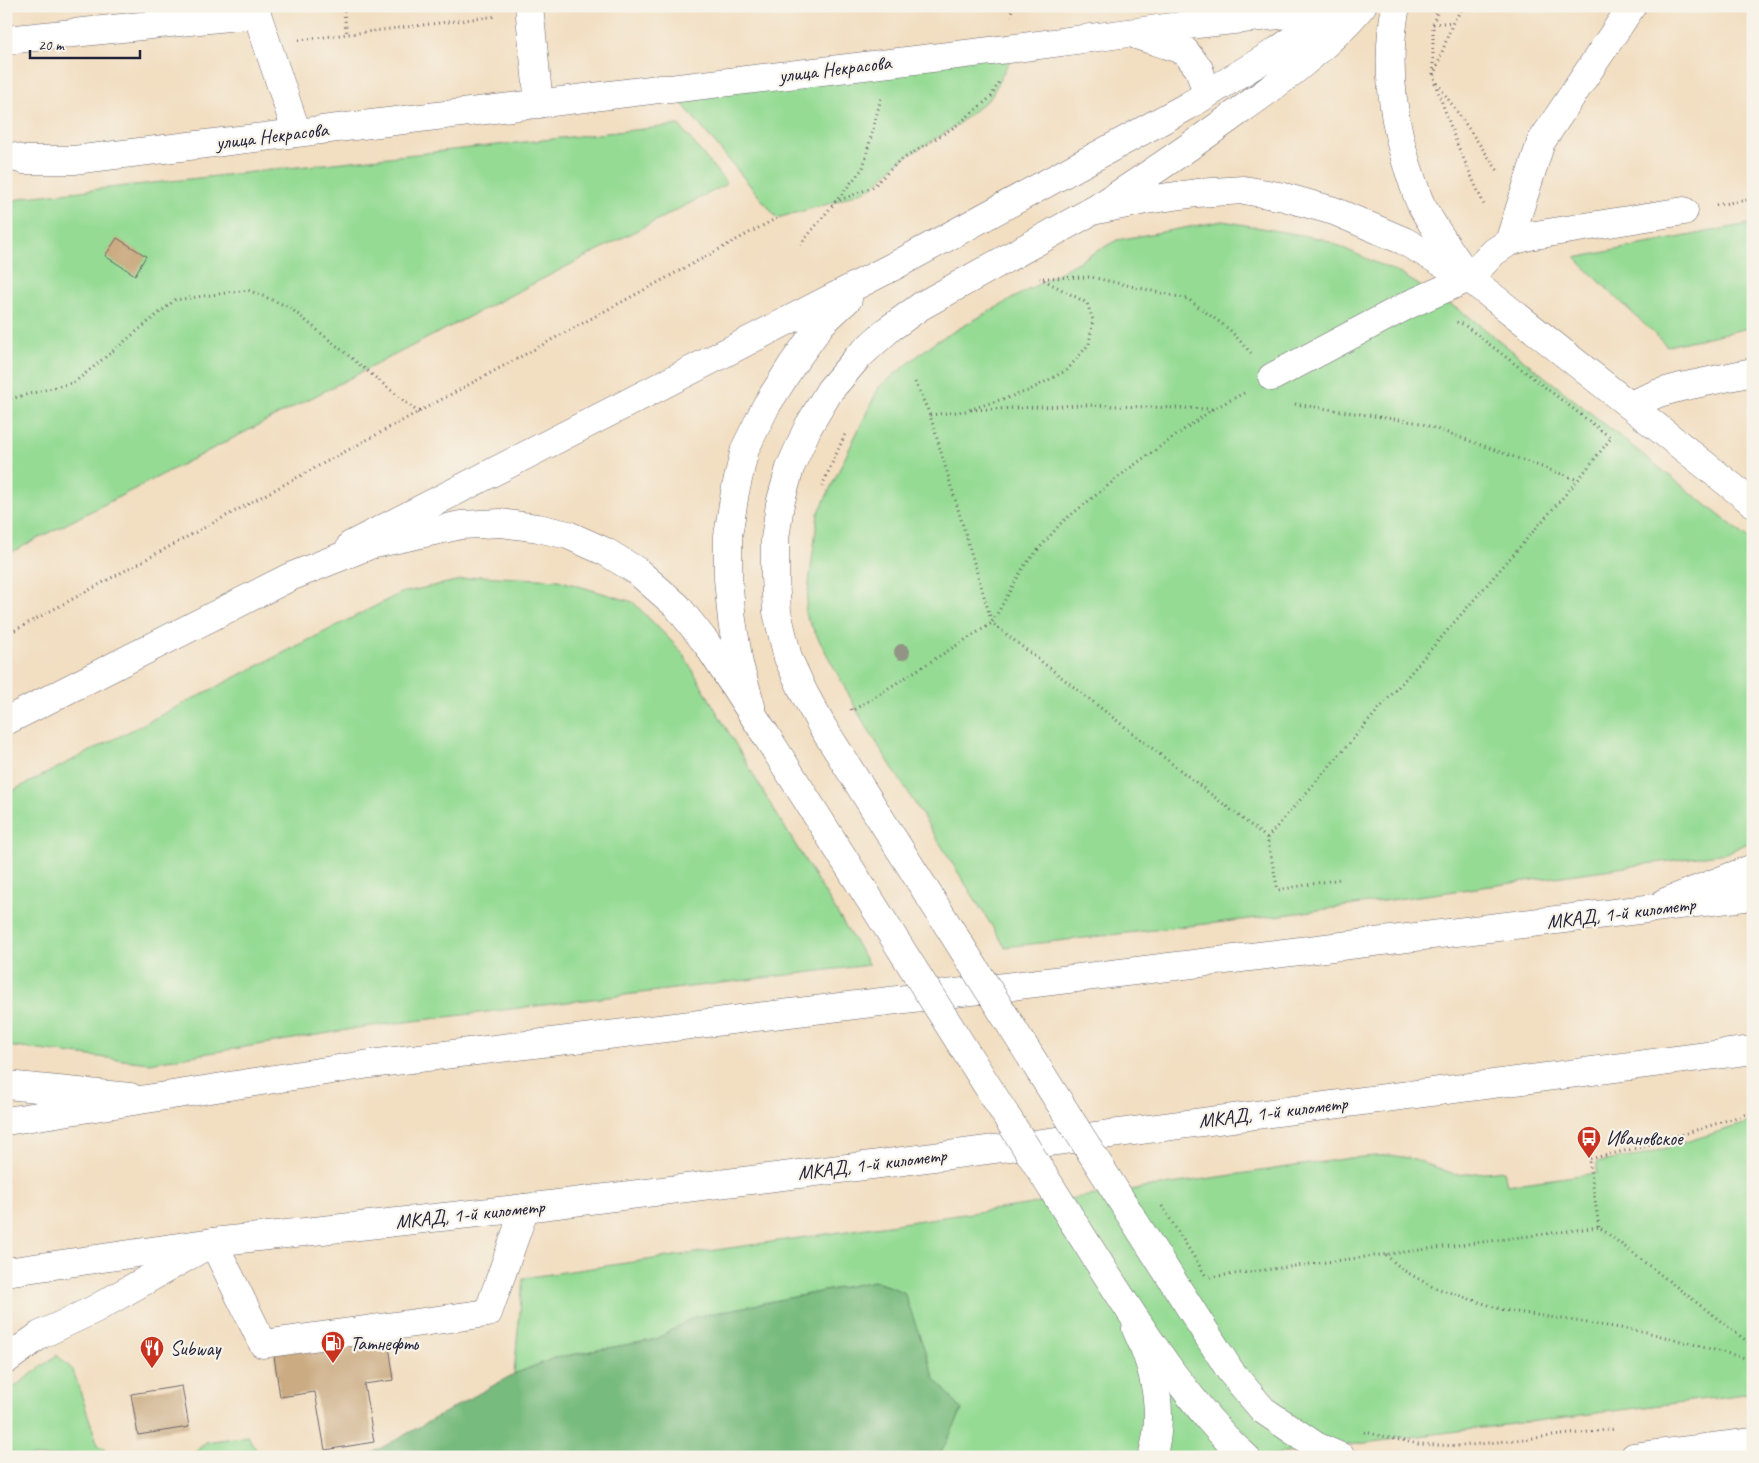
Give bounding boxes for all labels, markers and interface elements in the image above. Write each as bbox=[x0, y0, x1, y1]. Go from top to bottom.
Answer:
scale bar bbox=[30, 28, 140, 60]
text: 20 m bbox=[38, 36, 65, 55]
street label: улица Некрасова bbox=[776, 50, 894, 88]
street label: улица Некрасова bbox=[213, 117, 331, 155]
street label: МКАД, 1-й километр bbox=[1545, 891, 1698, 935]
street label: МКАД, 1-й километр bbox=[1197, 1090, 1350, 1134]
bus stop icon: Ивановское bbox=[1576, 1125, 1602, 1159]
place label: Ивановское bbox=[1606, 1126, 1684, 1151]
street label: МКАД, 1-й километр bbox=[796, 1142, 949, 1186]
street label: МКАД, 1-й километр bbox=[394, 1194, 547, 1234]
fuel station icon: Татнефть bbox=[320, 1330, 346, 1364]
place label: Татнефть bbox=[350, 1331, 420, 1356]
restaurant icon: Subway bbox=[139, 1335, 165, 1369]
place label: Subway bbox=[170, 1336, 223, 1361]

